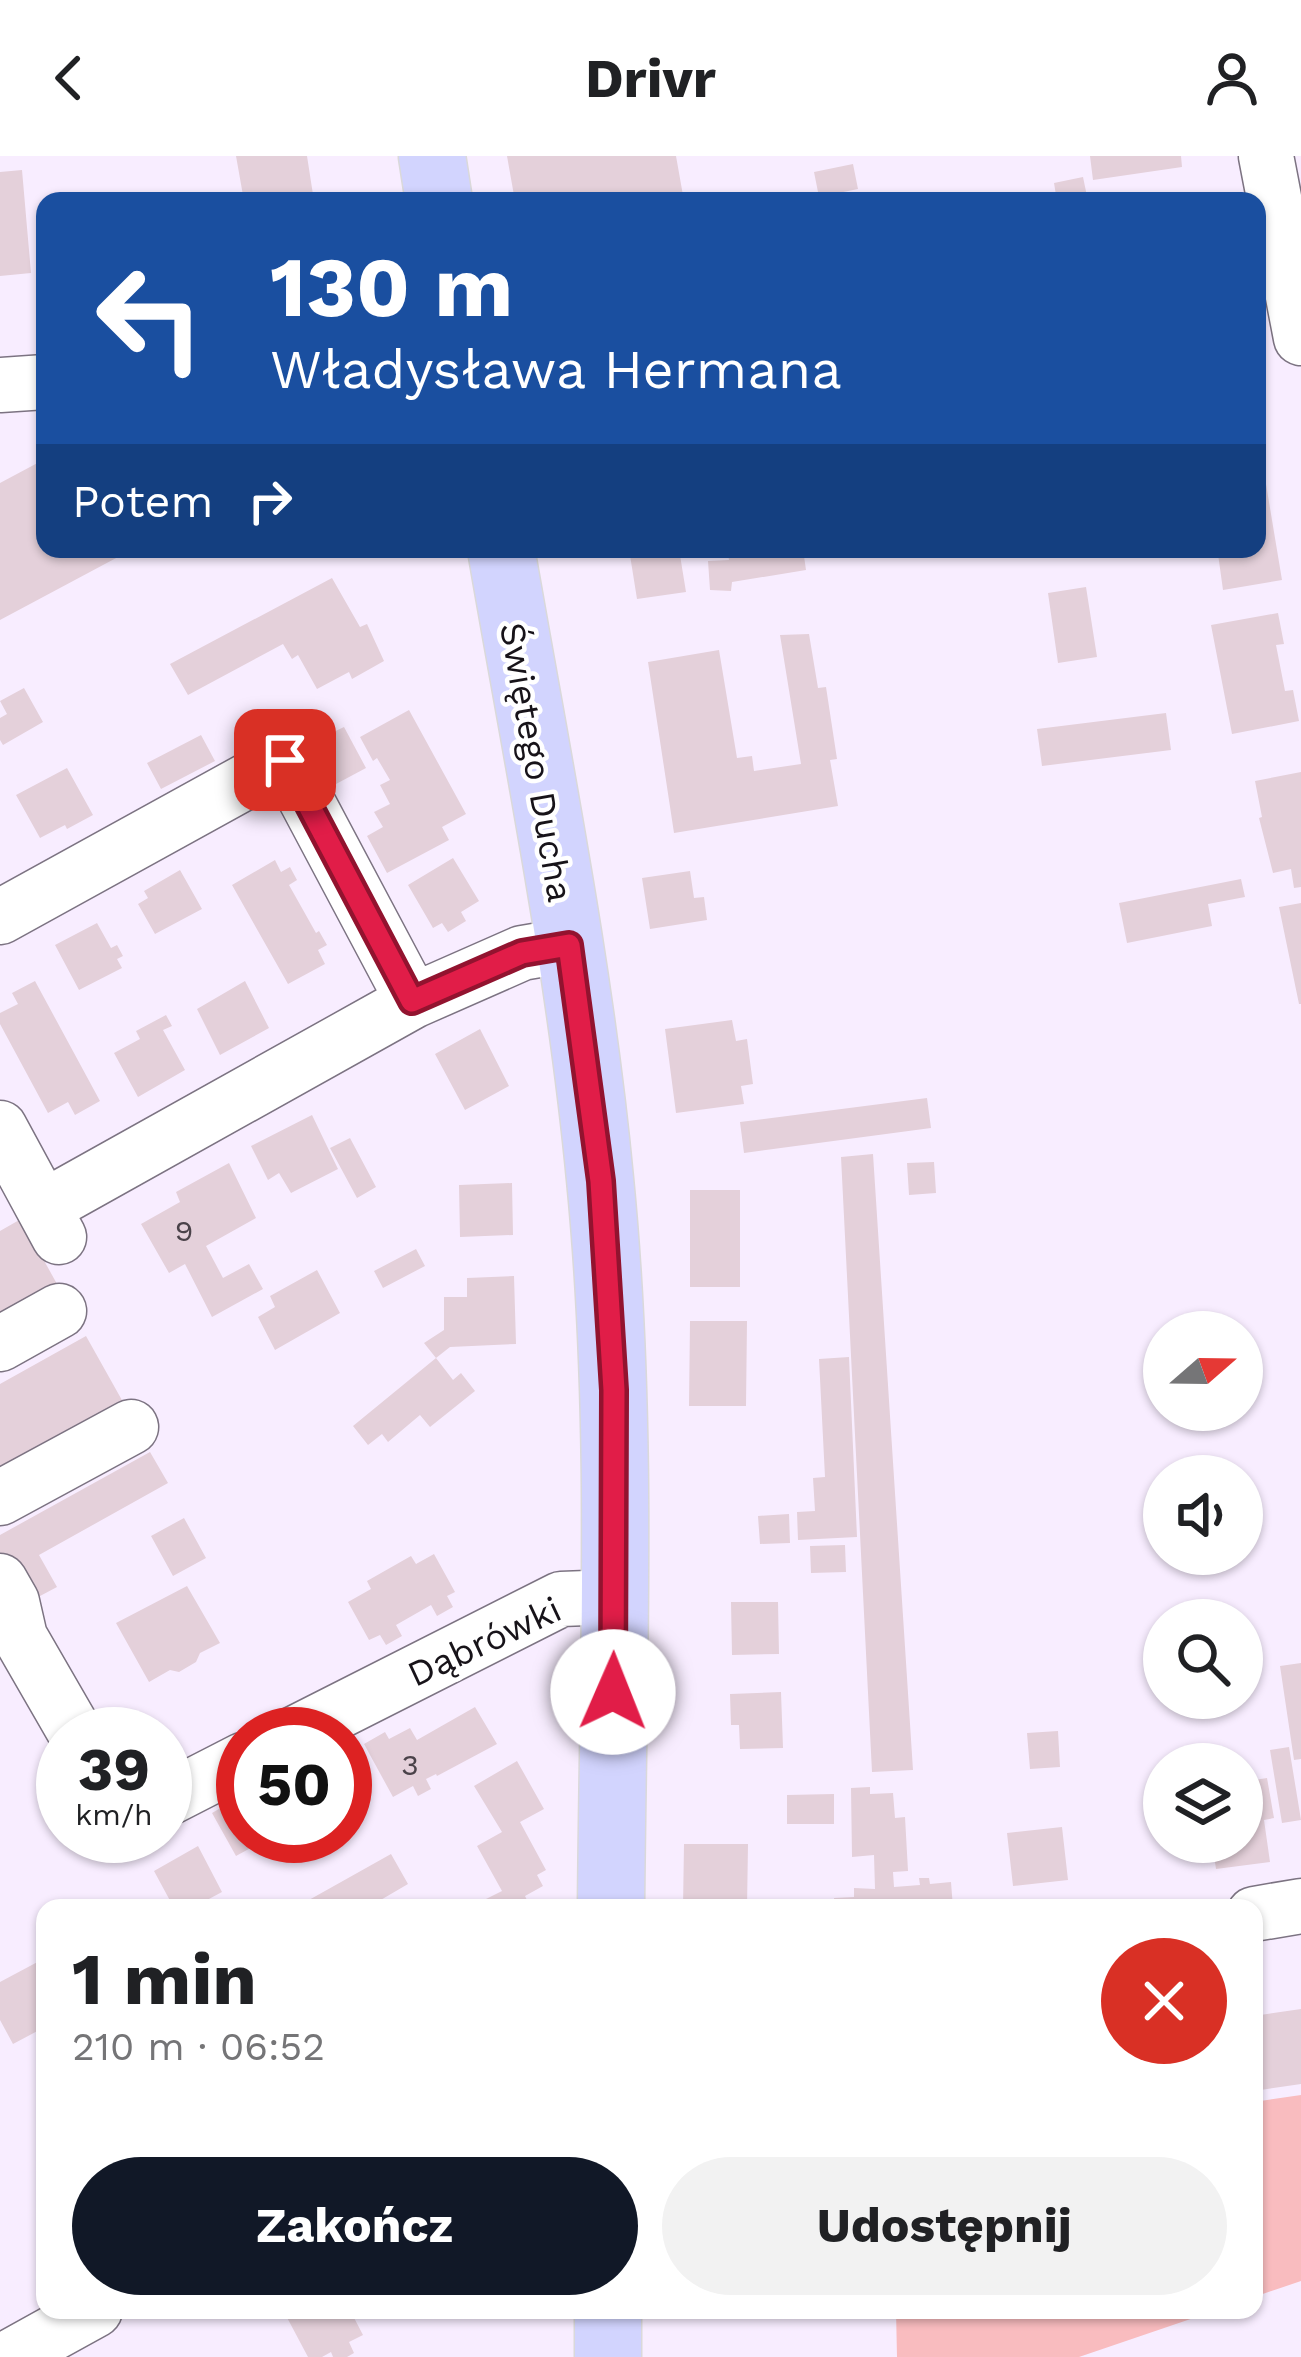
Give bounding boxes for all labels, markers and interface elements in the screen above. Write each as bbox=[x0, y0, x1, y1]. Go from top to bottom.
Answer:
icon: back bbox=[36, 45, 102, 111]
icon: person bbox=[1199, 45, 1265, 111]
text: Drivr bbox=[585, 47, 716, 110]
text: 130 m bbox=[270, 238, 513, 336]
icon: left bbox=[72, 240, 228, 396]
text: Władysława Hermana bbox=[270, 338, 842, 401]
icon: right bbox=[237, 468, 303, 534]
text: Potem bbox=[72, 475, 213, 528]
street label: Świętego Ducha bbox=[491, 619, 581, 905]
pin bbox=[234, 709, 336, 811]
icon: arrive bbox=[252, 727, 318, 793]
house number: 9 bbox=[175, 1213, 193, 1248]
north arrow bbox=[1143, 1311, 1263, 1431]
map controls bbox=[1143, 1311, 1263, 1863]
button: sound bbox=[1143, 1455, 1263, 1575]
street label: Dąbrówki bbox=[401, 1588, 568, 1696]
button: search bbox=[1143, 1599, 1263, 1719]
position arrow bbox=[550, 1629, 676, 1755]
speed limit sign: 50 bbox=[216, 1707, 372, 1863]
text: 39 bbox=[78, 1734, 150, 1805]
button: layers bbox=[1143, 1743, 1263, 1863]
house number: 3 bbox=[401, 1747, 419, 1782]
text: km/h bbox=[75, 1797, 153, 1832]
text: 1 min bbox=[72, 1937, 257, 2021]
button: close bbox=[1101, 1938, 1227, 2064]
text: 210 m · 06:52 bbox=[72, 2024, 325, 2069]
button: Zakończ bbox=[72, 2157, 638, 2295]
button: Udostępnij bbox=[662, 2157, 1227, 2295]

